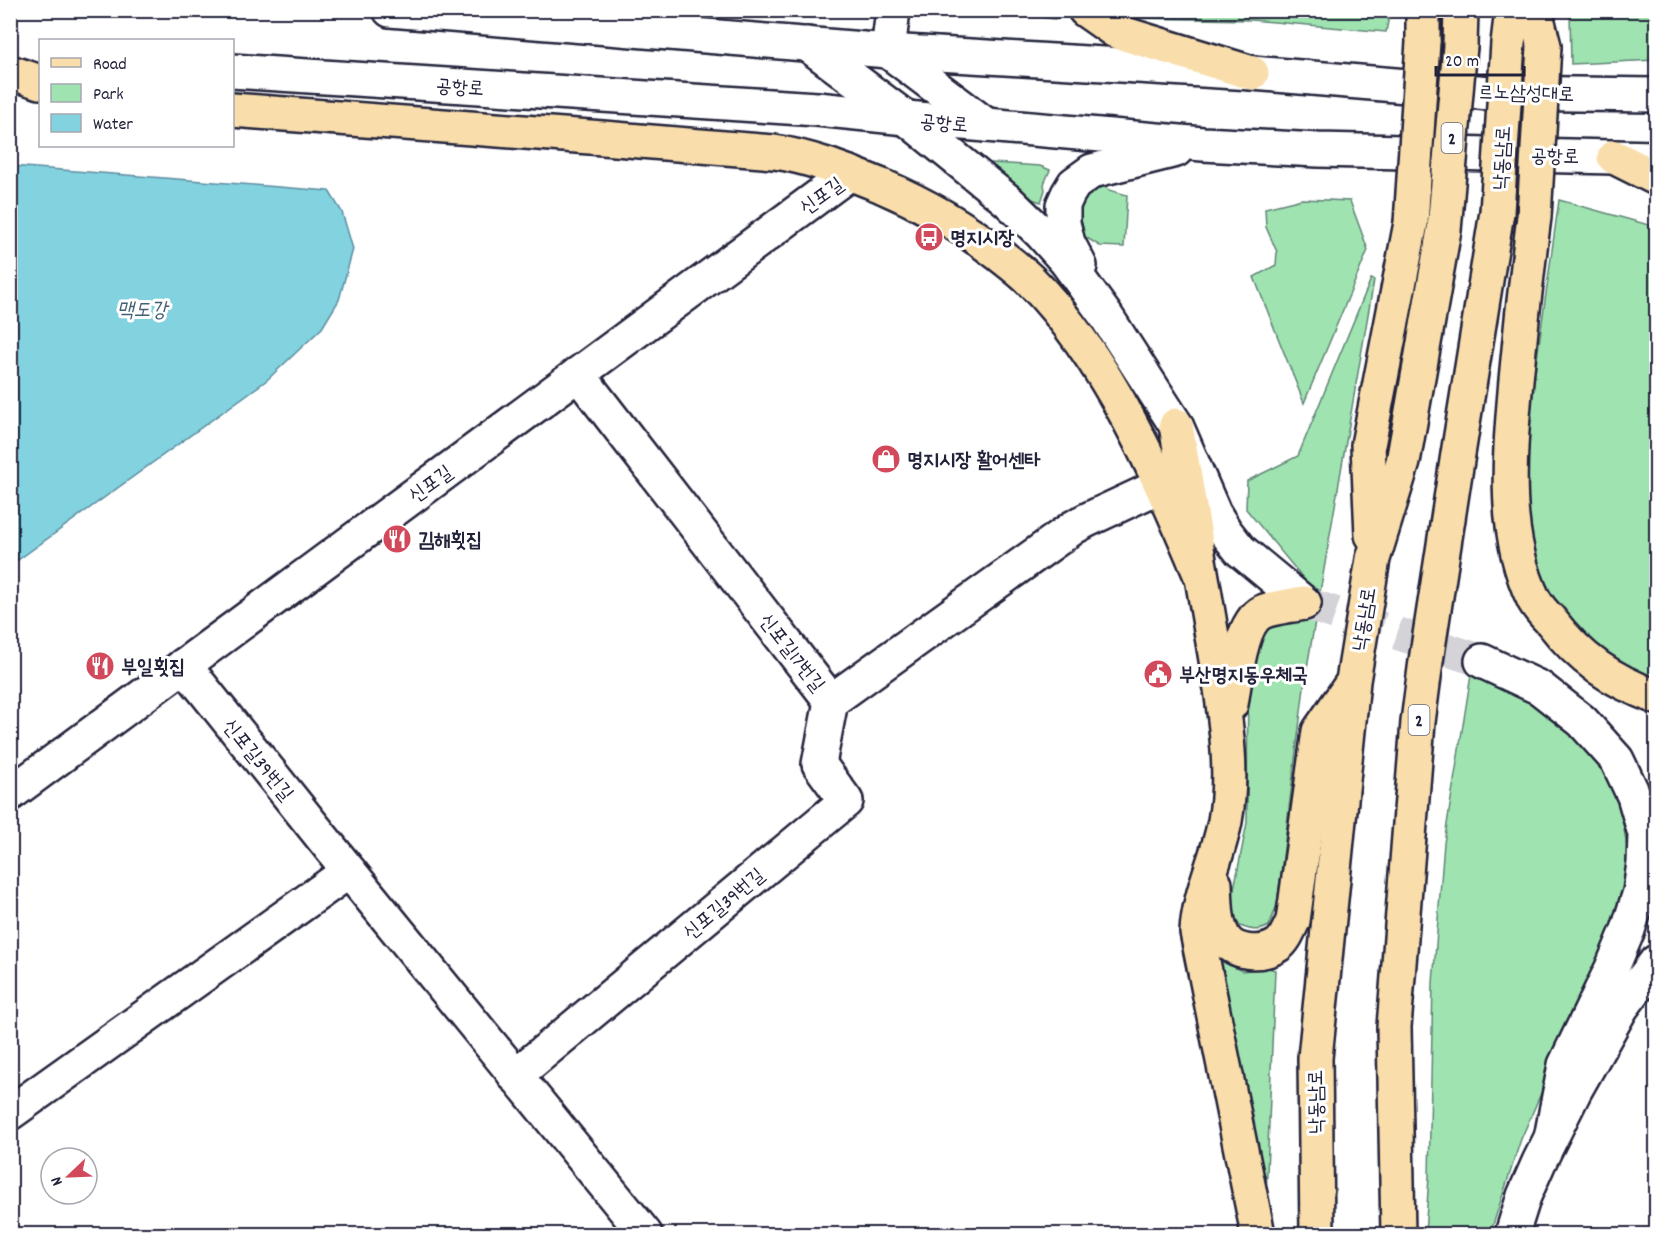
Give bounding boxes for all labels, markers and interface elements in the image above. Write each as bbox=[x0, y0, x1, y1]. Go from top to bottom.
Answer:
legend bbox=[39, 39, 234, 147]
scale bar bbox=[1436, 39, 1524, 77]
text: 20 m bbox=[1445, 50, 1479, 75]
text: Road bbox=[93, 53, 127, 78]
street label: 공항로 bbox=[435, 73, 485, 105]
street label: 르노삼성대로 bbox=[1477, 79, 1575, 111]
text: Park bbox=[93, 83, 124, 108]
street label: 공항로 bbox=[918, 109, 969, 141]
text: Water bbox=[93, 113, 133, 138]
road number: 2 bbox=[1442, 123, 1462, 153]
street label: 낙동남로 bbox=[1488, 125, 1520, 191]
street label: 공항로 bbox=[1531, 144, 1579, 172]
street label: 신포길 bbox=[795, 172, 851, 223]
bus stop icon: 명지시장 bbox=[913, 221, 945, 253]
place label: 명지시장 bbox=[950, 226, 1014, 254]
water label: 맥도강 bbox=[117, 297, 169, 327]
shop icon: 명지시장 활어센타 bbox=[870, 443, 902, 475]
place label: 명지시장 활어센타 bbox=[907, 448, 1041, 476]
street label: 신포길 bbox=[404, 460, 460, 511]
restaurant icon: 김해횟집 bbox=[381, 523, 413, 555]
place label: 김해횟집 bbox=[418, 528, 482, 556]
street label: 낙동남로 bbox=[1347, 585, 1385, 653]
street label: 신포길17번길 bbox=[751, 609, 830, 699]
restaurant icon: 부일횟집 bbox=[84, 650, 116, 682]
place label: 부일횟집 bbox=[121, 655, 185, 683]
public building icon: 부산명지동우체국 bbox=[1142, 658, 1174, 690]
place label: 부산명지동우체국 bbox=[1179, 663, 1308, 691]
road number: 2 bbox=[1408, 705, 1430, 735]
street label: 신포길39번길 bbox=[215, 714, 299, 808]
street label: 신포길39번길 bbox=[678, 863, 772, 948]
street label: 낙동남로 bbox=[1303, 1070, 1333, 1134]
north arrow bbox=[39, 1146, 99, 1206]
text: N bbox=[45, 1173, 70, 1189]

